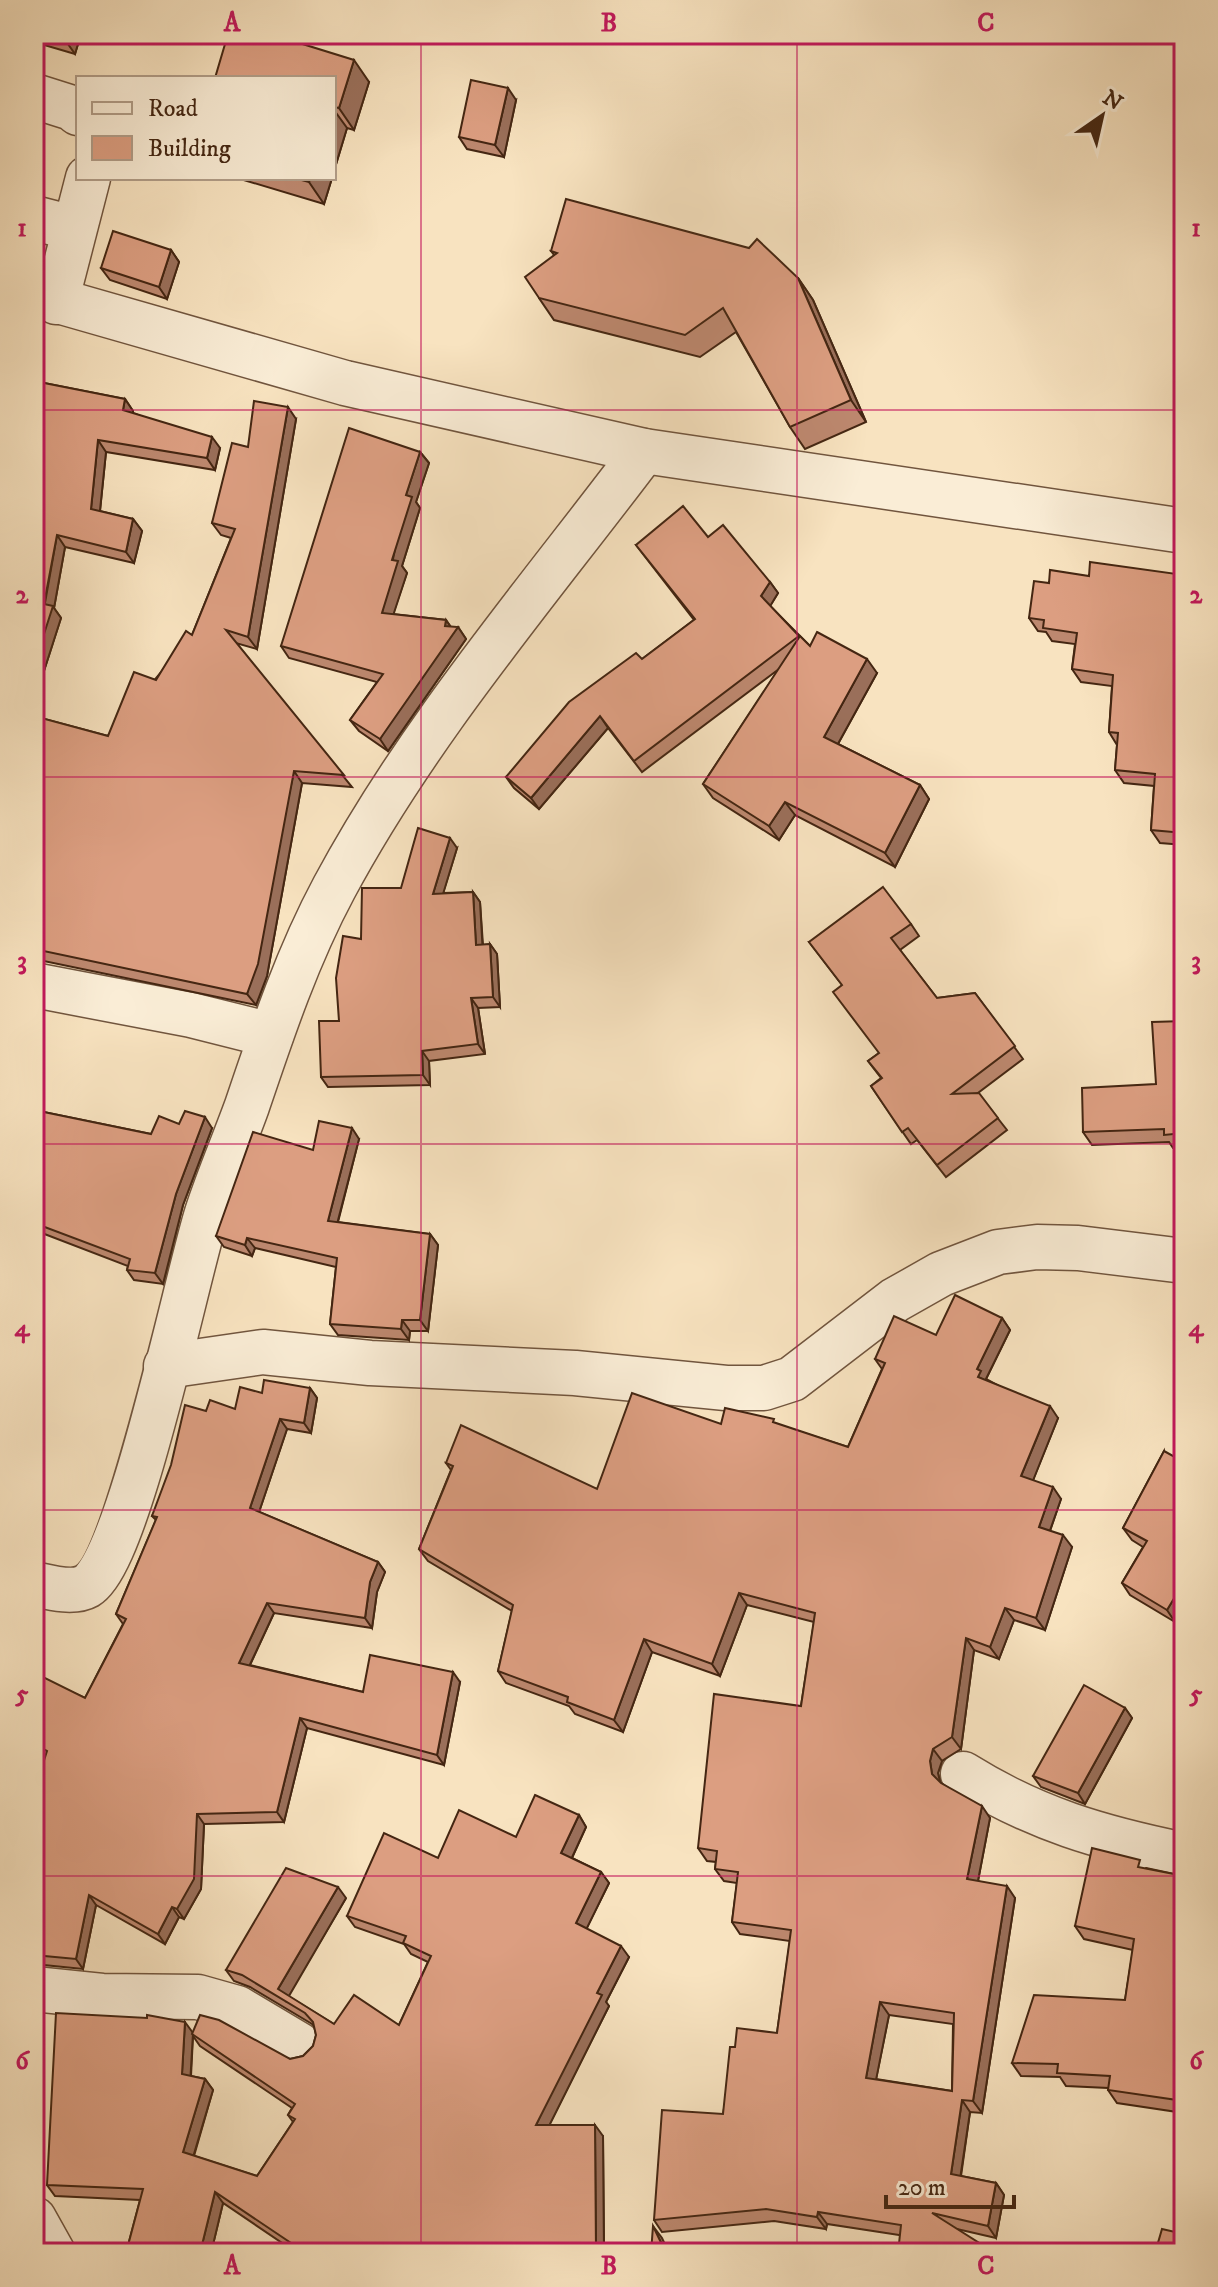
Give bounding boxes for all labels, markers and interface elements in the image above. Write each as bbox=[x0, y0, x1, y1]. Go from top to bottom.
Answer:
text: A bbox=[223, 7, 242, 40]
text: B bbox=[601, 7, 617, 40]
text: C bbox=[977, 7, 995, 40]
legend bbox=[76, 76, 336, 180]
north arrow bbox=[1062, 76, 1142, 156]
text: N bbox=[1097, 84, 1127, 117]
text: Road bbox=[148, 94, 198, 124]
text: Building bbox=[148, 134, 231, 164]
text: 1 bbox=[17, 212, 27, 245]
text: 1 bbox=[1191, 212, 1201, 245]
text: 2 bbox=[16, 579, 30, 612]
text: 2 bbox=[1190, 579, 1204, 612]
text: 3 bbox=[17, 945, 27, 978]
text: 3 bbox=[1191, 945, 1201, 978]
text: 4 bbox=[15, 1312, 31, 1345]
text: 4 bbox=[1189, 1312, 1205, 1345]
text: 5 bbox=[15, 1678, 29, 1711]
text: 5 bbox=[1189, 1678, 1203, 1711]
text: 6 bbox=[15, 2045, 30, 2078]
text: 6 bbox=[1189, 2045, 1204, 2078]
scale bar bbox=[886, 2159, 1014, 2209]
text: 20 m bbox=[898, 2173, 946, 2203]
text: A bbox=[223, 2250, 242, 2283]
text: B bbox=[601, 2250, 617, 2283]
text: C bbox=[977, 2250, 995, 2283]

